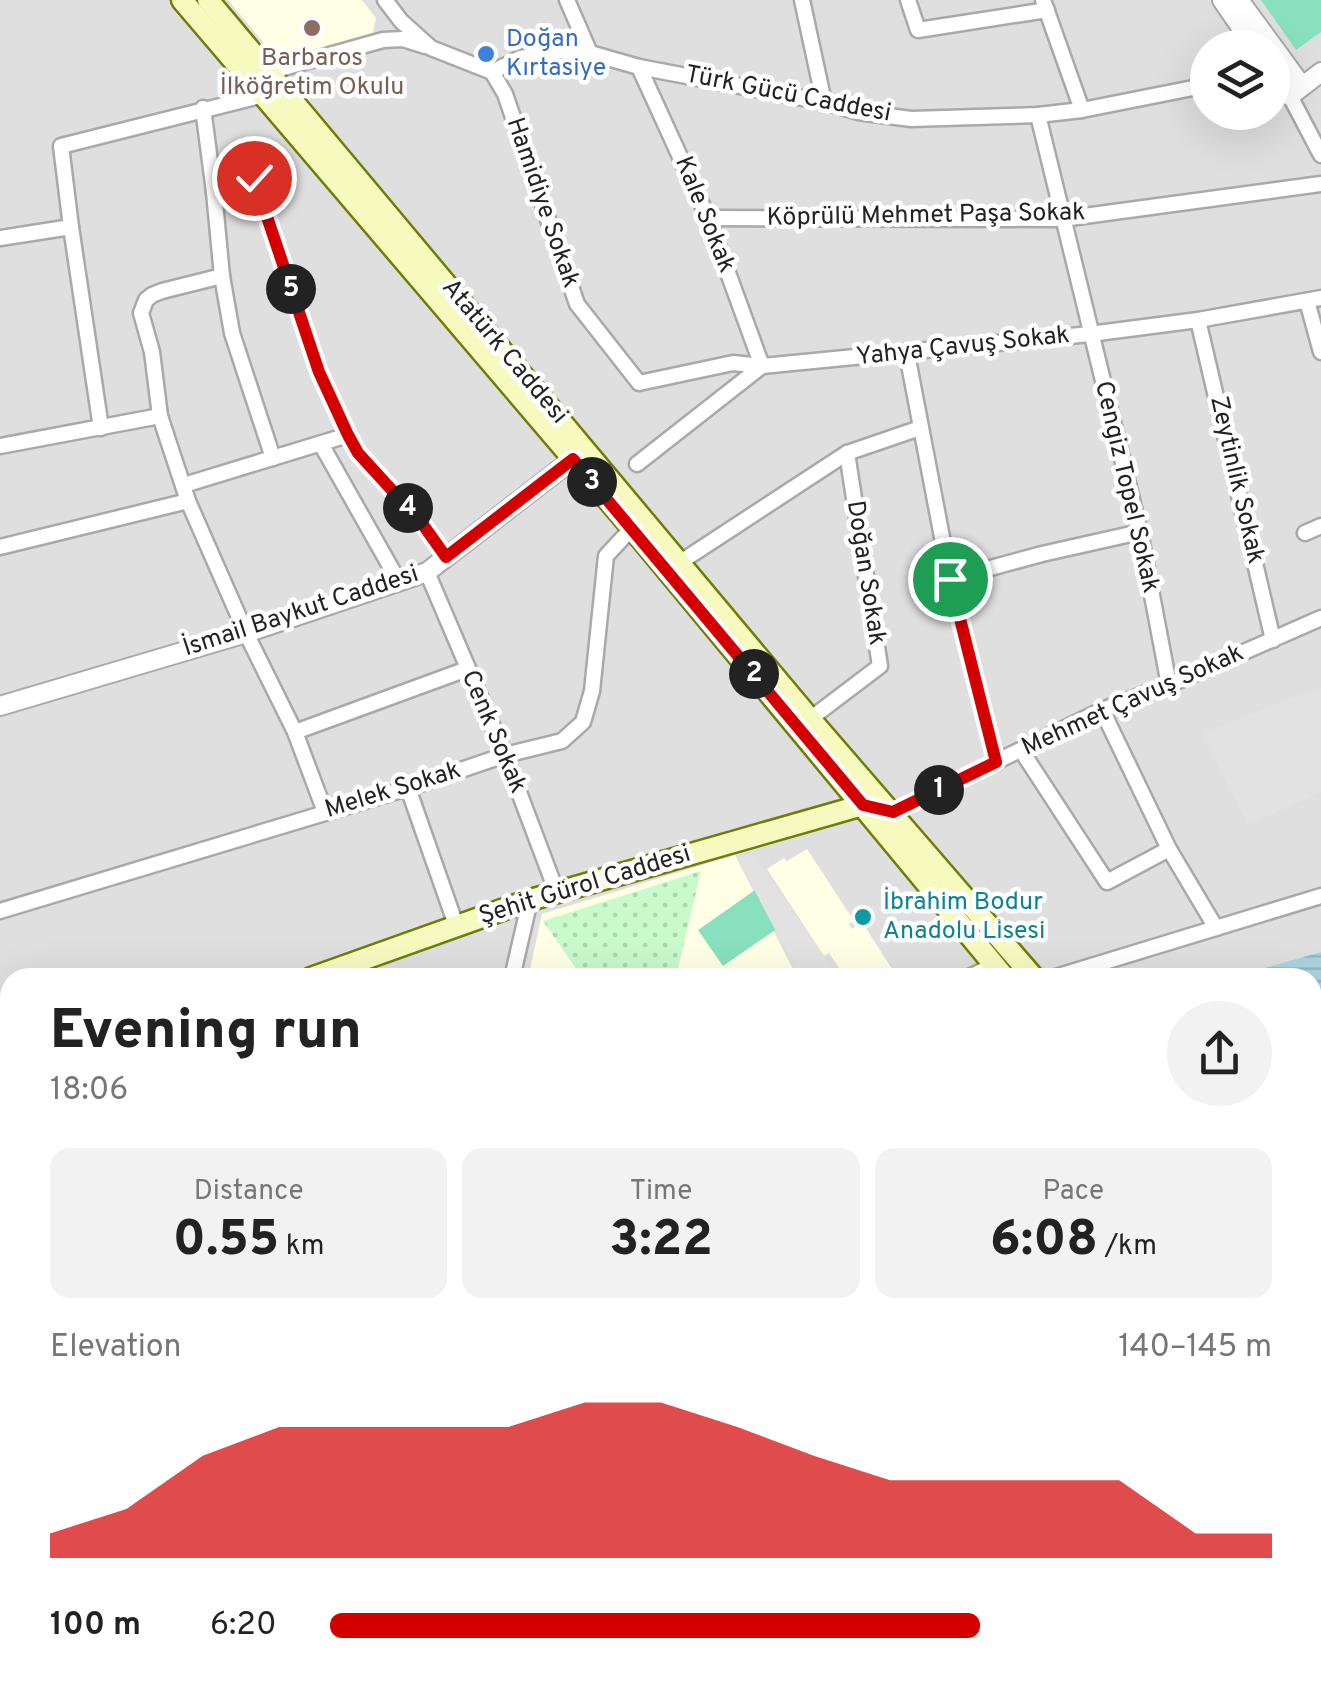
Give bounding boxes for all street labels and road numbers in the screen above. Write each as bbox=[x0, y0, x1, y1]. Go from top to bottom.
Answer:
street label: Türk Gücü Caddesi bbox=[682, 59, 894, 131]
street label: Hamidiye Sokak bbox=[498, 114, 586, 292]
street label: Kale Sokak bbox=[666, 152, 742, 278]
street label: Köprülü Mehmet Paşa Sokak bbox=[766, 197, 1086, 235]
street label: Atatürk Caddesi bbox=[434, 273, 574, 431]
street label: Yahya Çavuş Sokak bbox=[855, 320, 1071, 374]
street label: Cengiz Topel Sokak bbox=[1086, 378, 1166, 596]
street label: Zeytinlik Sokak bbox=[1201, 393, 1271, 567]
street label: Doğan Sokak bbox=[838, 498, 892, 648]
street label: İsmail Baykut Caddesi bbox=[179, 559, 423, 665]
street label: Mehmet Çavuş Sokak bbox=[1017, 638, 1249, 764]
street label: Cenk Sokak bbox=[453, 666, 533, 798]
street label: Melek Sokak bbox=[321, 755, 465, 827]
street label: Şehit Gürol Caddesi bbox=[475, 839, 695, 933]

